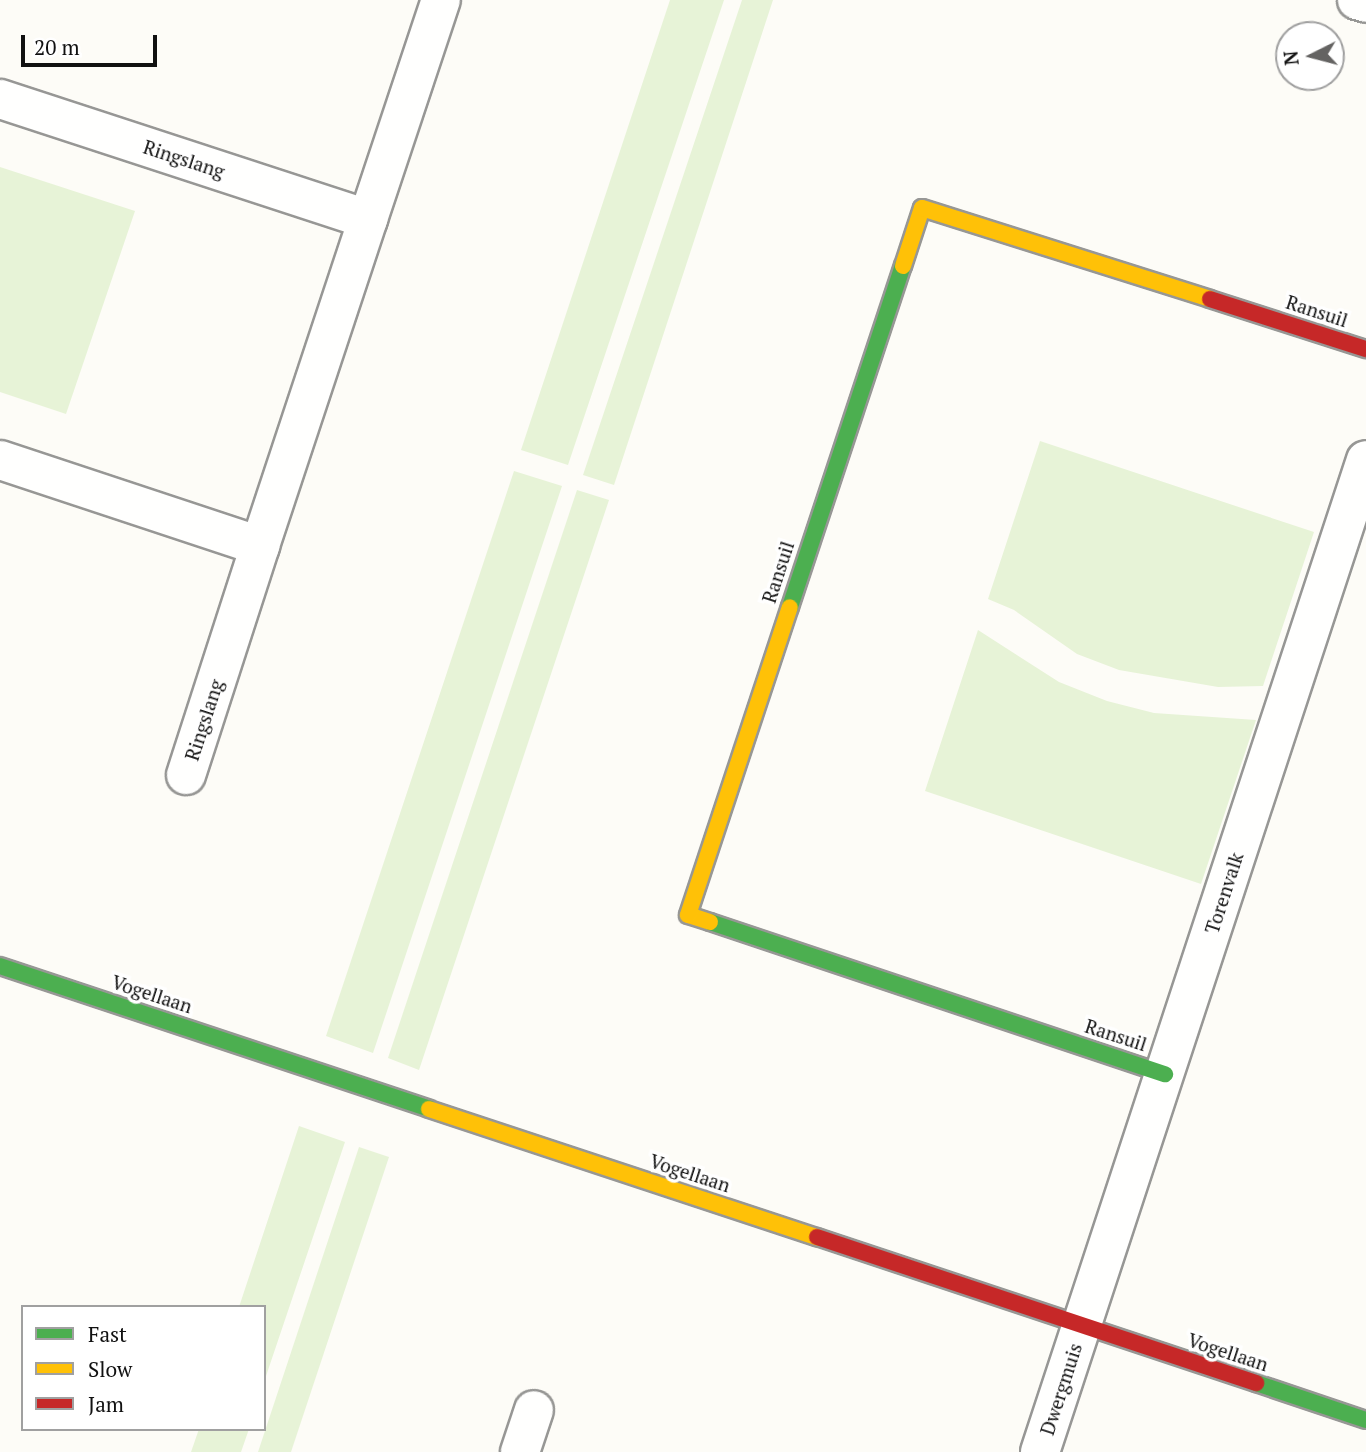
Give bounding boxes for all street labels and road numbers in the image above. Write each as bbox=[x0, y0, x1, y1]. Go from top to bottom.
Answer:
street label: Ringslang bbox=[141, 135, 227, 183]
street label: Ransuil bbox=[1283, 290, 1351, 332]
street label: Ransuil bbox=[757, 538, 799, 606]
street label: Ringslang bbox=[180, 677, 228, 763]
street label: Torenvalk bbox=[1200, 850, 1248, 936]
street label: Vogellaan bbox=[109, 970, 195, 1018]
street label: Ransuil bbox=[1082, 1014, 1150, 1056]
street label: Vogellaan bbox=[647, 1149, 733, 1197]
street label: Vogellaan bbox=[1185, 1328, 1271, 1376]
street label: Dwergmuis bbox=[1035, 1340, 1087, 1438]

